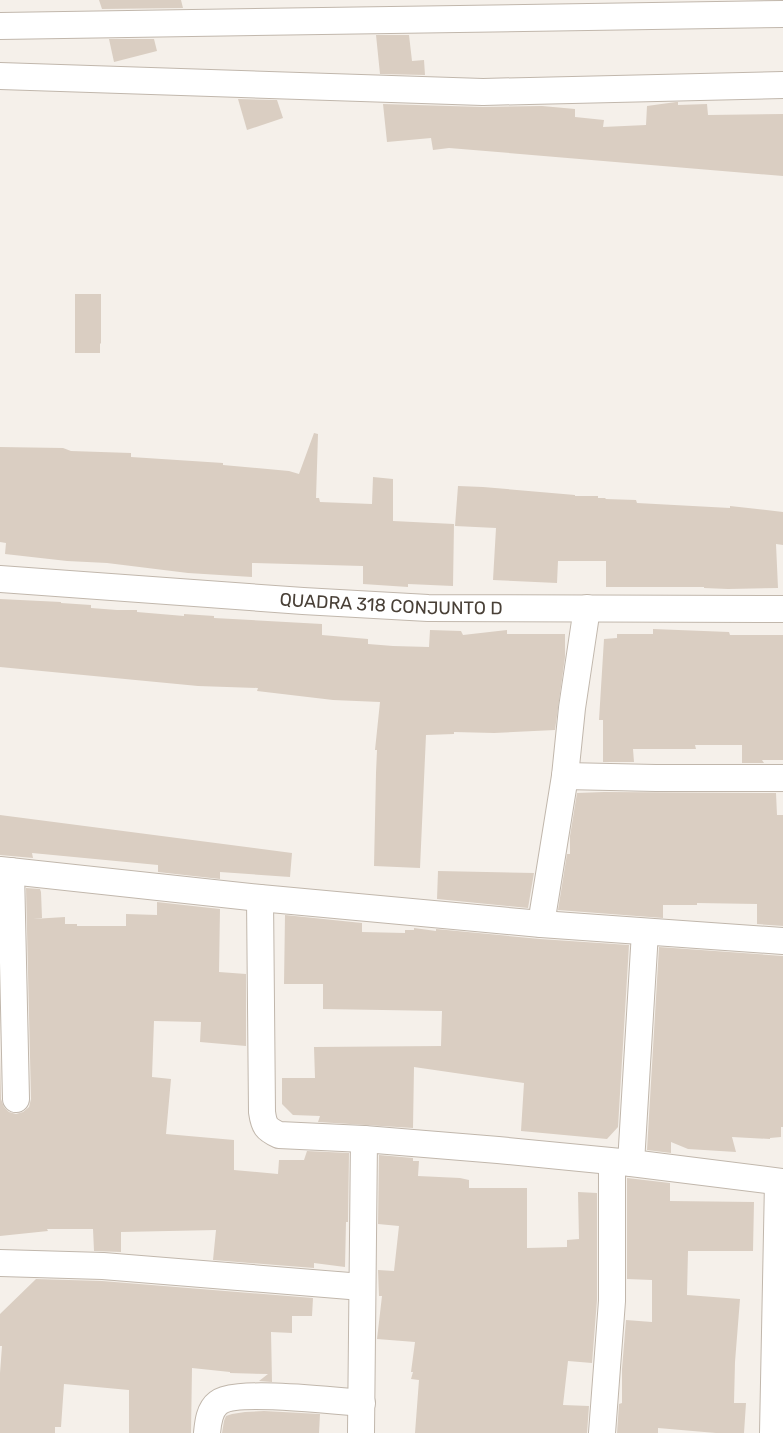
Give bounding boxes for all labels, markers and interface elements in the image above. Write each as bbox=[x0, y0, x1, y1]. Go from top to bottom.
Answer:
street label: QUADRA 318 CONJUNTO D bbox=[279, 588, 503, 619]

